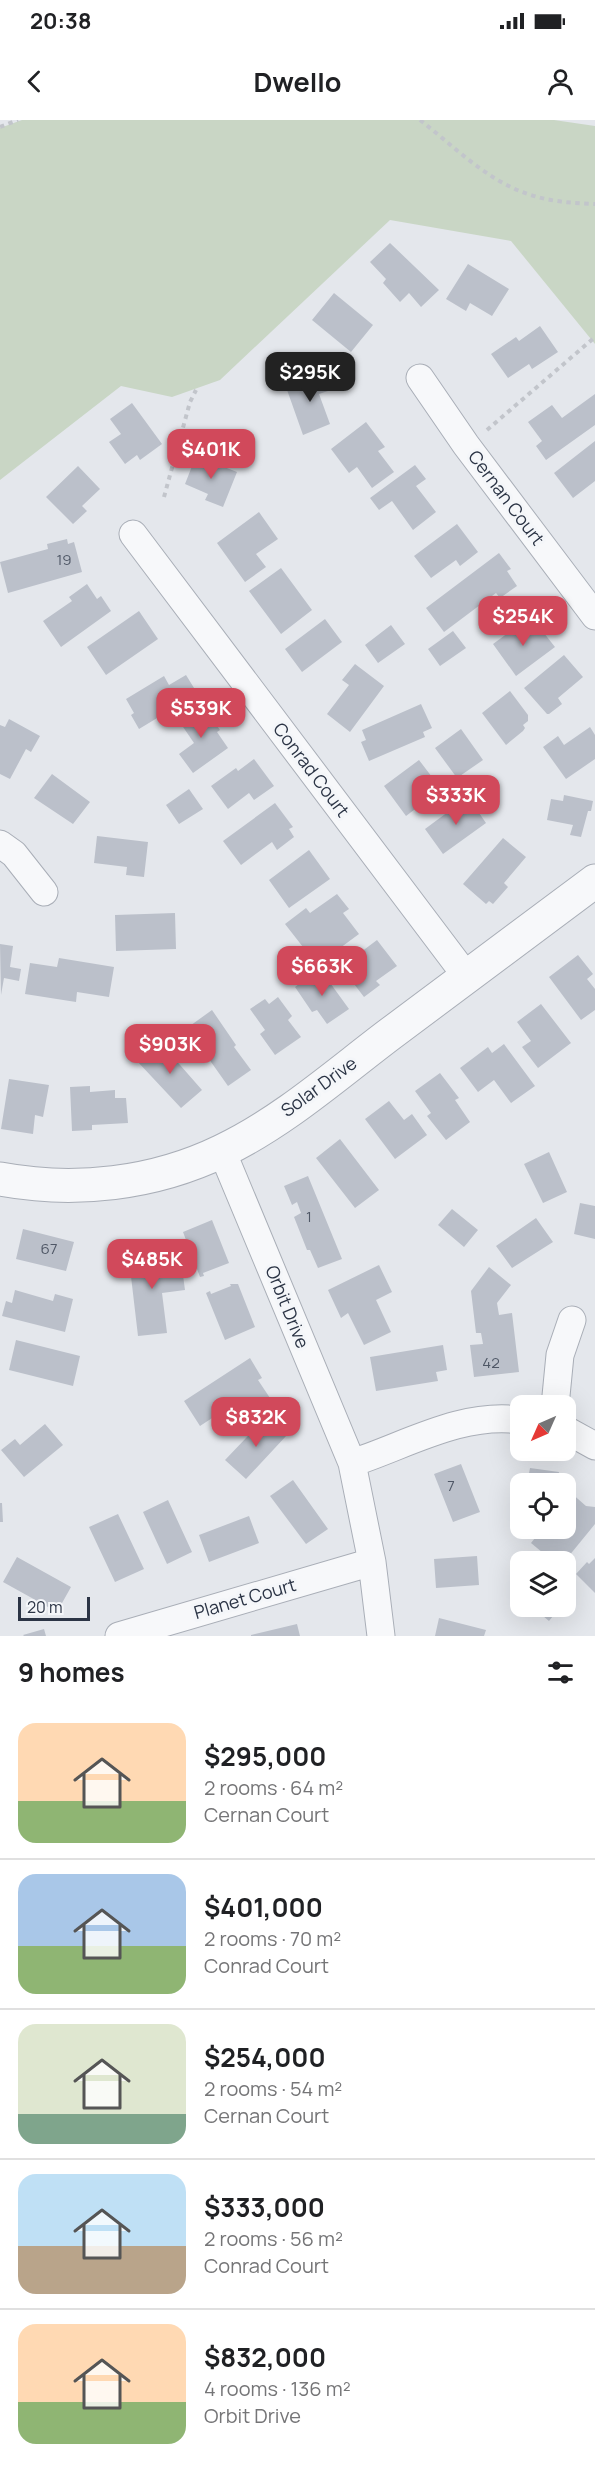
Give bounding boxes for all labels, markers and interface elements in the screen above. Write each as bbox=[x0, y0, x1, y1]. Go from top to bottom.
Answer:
text: 20:38 bbox=[30, 6, 91, 36]
text: Dwello bbox=[253, 63, 342, 100]
icon: back bbox=[18, 65, 51, 98]
icon: person bbox=[544, 65, 577, 98]
pin: $295K bbox=[268, 352, 352, 403]
text: $295K bbox=[279, 358, 341, 385]
pin: $401K bbox=[169, 429, 253, 480]
text: $401K bbox=[181, 435, 241, 462]
street label: Cernan Court bbox=[463, 445, 550, 550]
house number: 19 bbox=[56, 549, 72, 570]
pin: $254K bbox=[481, 596, 565, 647]
text: $254K bbox=[492, 602, 554, 629]
pin: $539K bbox=[159, 688, 243, 739]
text: $539K bbox=[170, 694, 232, 721]
street label: Conrad Court bbox=[268, 717, 355, 822]
pin: $333K bbox=[414, 775, 498, 826]
text: $333K bbox=[426, 781, 486, 808]
pin: $663K bbox=[280, 946, 364, 997]
text: $663K bbox=[291, 952, 353, 979]
pin: $903K bbox=[128, 1024, 212, 1075]
text: $903K bbox=[139, 1030, 201, 1057]
street label: Solar Drive bbox=[276, 1051, 361, 1122]
house number: 1 bbox=[306, 1206, 312, 1227]
house number: 67 bbox=[41, 1238, 57, 1259]
pin: $485K bbox=[110, 1239, 194, 1290]
text: $485K bbox=[121, 1245, 183, 1272]
street label: Orbit Drive bbox=[260, 1262, 315, 1352]
house number: 42 bbox=[482, 1352, 500, 1373]
north arrow bbox=[510, 1395, 576, 1461]
map controls bbox=[510, 1395, 576, 1617]
pin: $832K bbox=[214, 1397, 298, 1448]
text: $832K bbox=[225, 1403, 287, 1430]
button: locate bbox=[510, 1473, 576, 1539]
house number: 7 bbox=[447, 1475, 455, 1496]
button: layers bbox=[510, 1551, 576, 1617]
street label: Planet Court bbox=[191, 1572, 298, 1624]
scale bar bbox=[18, 1594, 90, 1622]
text: 20 m bbox=[27, 1596, 63, 1618]
text: 9 homes bbox=[18, 1654, 125, 1690]
icon: filters bbox=[544, 1656, 577, 1689]
text: $295,000 bbox=[204, 1738, 326, 1774]
icon: home bbox=[66, 1747, 138, 1819]
text: 2 rooms · 64 m² bbox=[204, 1774, 343, 1801]
text: Cernan Court bbox=[204, 1801, 329, 1828]
text: $401,000 bbox=[204, 1889, 323, 1925]
icon: home bbox=[66, 1898, 138, 1970]
text: 2 rooms · 70 m² bbox=[204, 1925, 341, 1952]
text: Conrad Court bbox=[204, 1952, 329, 1979]
text: $254,000 bbox=[204, 2039, 326, 2075]
icon: home bbox=[66, 2048, 138, 2120]
text: 2 rooms · 54 m² bbox=[204, 2075, 342, 2102]
text: Cernan Court bbox=[204, 2102, 329, 2129]
text: $333,000 bbox=[204, 2189, 325, 2225]
icon: home bbox=[66, 2198, 138, 2270]
text: 2 rooms · 56 m² bbox=[204, 2225, 343, 2252]
text: Conrad Court bbox=[204, 2252, 329, 2279]
text: $832,000 bbox=[204, 2339, 326, 2375]
icon: home bbox=[66, 2348, 138, 2420]
text: 4 rooms · 136 m² bbox=[204, 2375, 351, 2402]
text: Orbit Drive bbox=[204, 2402, 301, 2429]

